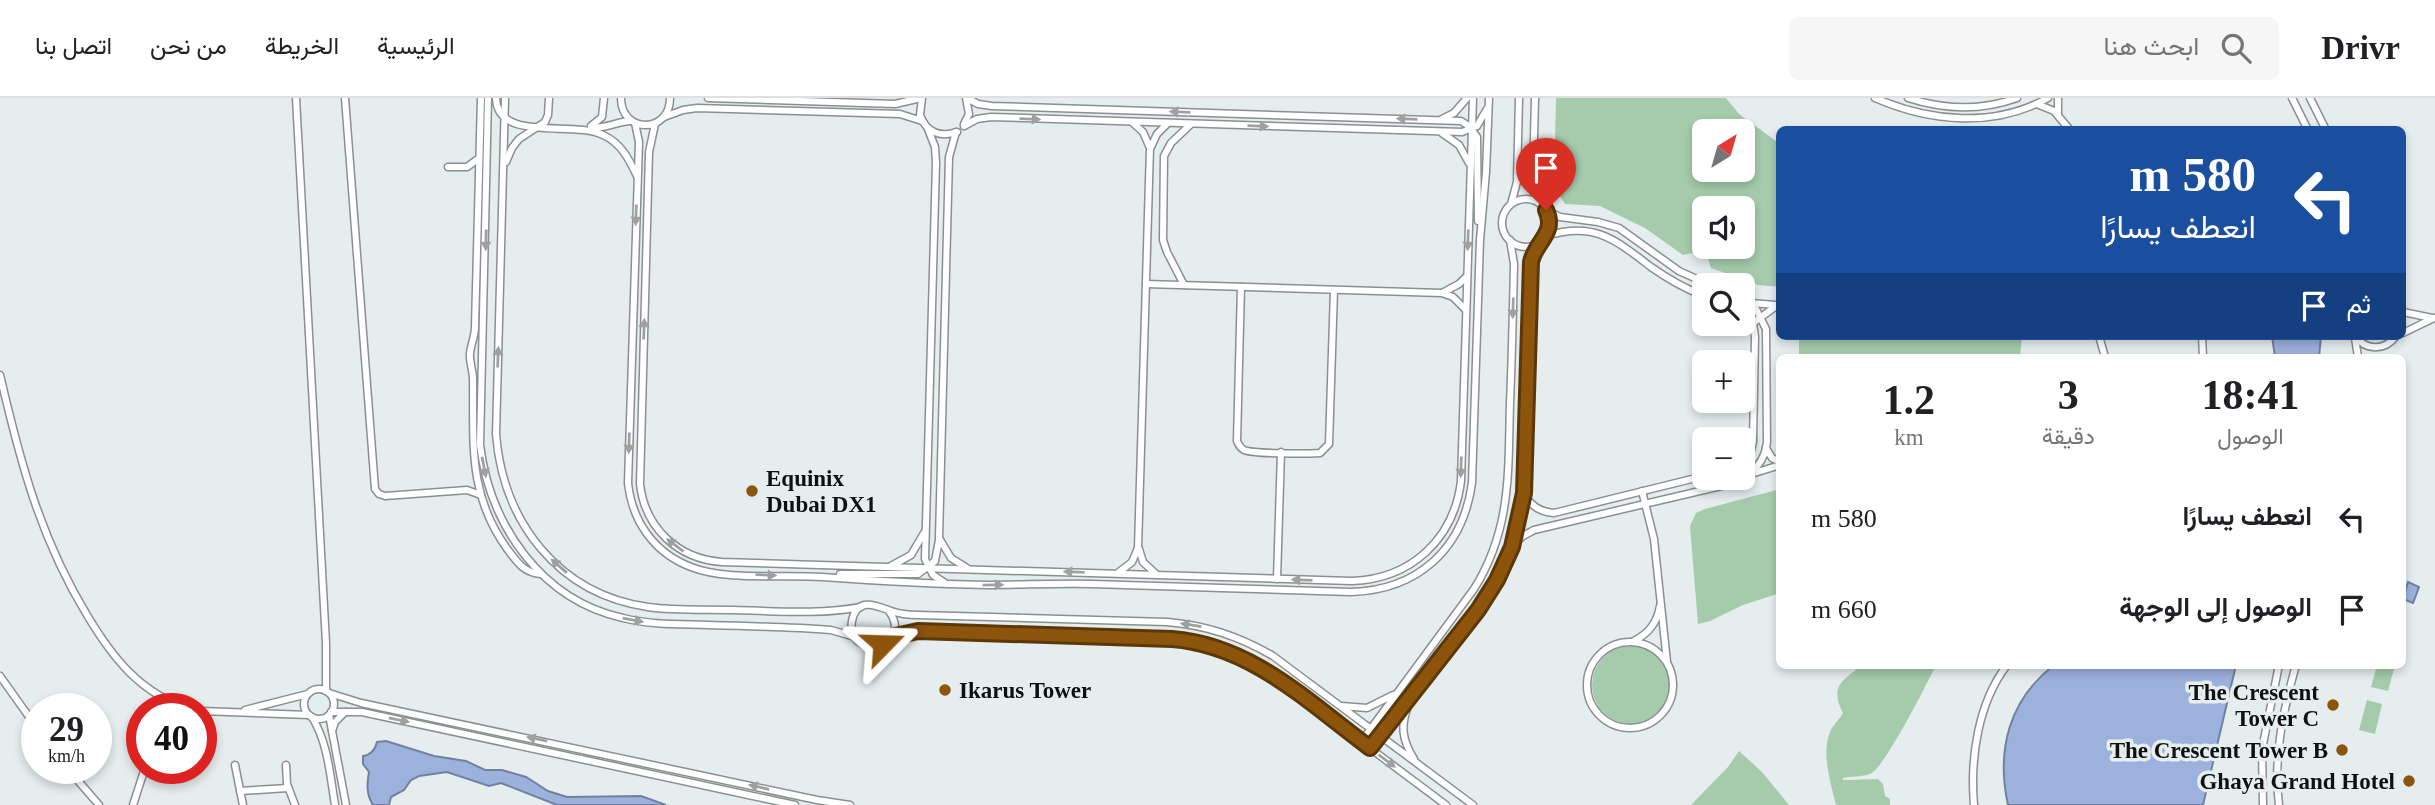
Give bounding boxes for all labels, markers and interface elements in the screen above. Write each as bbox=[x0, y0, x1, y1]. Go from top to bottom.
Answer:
search box bbox=[1789, 17, 2279, 80]
icon: search bbox=[2217, 29, 2255, 67]
text: Drivr bbox=[2321, 30, 2400, 66]
text: ابحث هنا bbox=[2103, 32, 2199, 61]
text: اتصل بنا bbox=[35, 33, 112, 59]
text: من نحن bbox=[150, 33, 227, 59]
text: الخريطة bbox=[265, 33, 339, 59]
text: الرئيسية bbox=[377, 33, 455, 59]
one-way arrow bbox=[1169, 106, 1191, 118]
one-way arrow bbox=[1020, 113, 1042, 124]
one-way arrow bbox=[1396, 113, 1418, 125]
north arrow bbox=[1692, 119, 1755, 182]
map controls bbox=[1692, 119, 1755, 490]
one-way arrow bbox=[1247, 120, 1269, 131]
pin bbox=[1516, 138, 1576, 210]
text: 580 m bbox=[2129, 147, 2256, 202]
icon: arrive bbox=[1527, 149, 1565, 187]
icon: left bbox=[2280, 154, 2371, 245]
button: sound bbox=[1692, 196, 1755, 259]
one-way arrow bbox=[631, 204, 642, 226]
text: انعطف يسارًا bbox=[2100, 209, 2256, 245]
one-way arrow bbox=[480, 229, 491, 251]
one-way arrow bbox=[1462, 229, 1473, 251]
button: search bbox=[1692, 273, 1755, 336]
icon: arrive bbox=[2295, 287, 2333, 325]
text: ثم bbox=[2347, 290, 2371, 319]
one-way arrow bbox=[1507, 297, 1519, 319]
one-way arrow bbox=[639, 318, 650, 340]
one-way arrow bbox=[492, 346, 504, 368]
button: + bbox=[1692, 350, 1755, 413]
text: 3 bbox=[2058, 372, 2079, 418]
text: 18:41 bbox=[2201, 372, 2299, 418]
text: 1.2 bbox=[1883, 377, 1935, 423]
text: دقيقة bbox=[2042, 424, 2095, 449]
text: الوصول bbox=[2217, 424, 2284, 449]
text: km bbox=[1894, 425, 1924, 450]
button: − bbox=[1692, 427, 1755, 490]
one-way arrow bbox=[623, 432, 635, 454]
one-way arrow bbox=[479, 456, 490, 478]
one-way arrow bbox=[1456, 456, 1467, 478]
place label: Equinix Dubai DX1 bbox=[766, 466, 877, 517]
marker: Equinix Dubai DX1 bbox=[744, 483, 760, 499]
icon: left bbox=[2333, 500, 2371, 538]
text: انعطف يسارًا bbox=[2182, 502, 2312, 531]
text: 580 m bbox=[1811, 504, 1877, 533]
one-way arrow bbox=[665, 538, 684, 552]
one-way arrow bbox=[550, 558, 568, 574]
one-way arrow bbox=[1063, 567, 1085, 578]
one-way arrow bbox=[755, 569, 777, 580]
one-way arrow bbox=[1291, 574, 1313, 585]
one-way arrow bbox=[983, 579, 1005, 590]
icon: arrive bbox=[2333, 591, 2371, 629]
text: الوصول إلى الوجهة bbox=[2119, 593, 2312, 622]
text: 660 m bbox=[1811, 595, 1877, 624]
position arrow bbox=[846, 607, 920, 681]
one-way arrow bbox=[622, 615, 644, 626]
one-way arrow bbox=[1180, 619, 1202, 630]
place label: Ikarus Tower bbox=[959, 678, 1091, 703]
place label: The Crescent Tower C bbox=[2188, 680, 2319, 731]
marker: Ikarus Tower bbox=[937, 682, 953, 698]
speed limit sign: 40 bbox=[126, 693, 217, 784]
marker: The Crescent Tower C bbox=[2325, 697, 2341, 713]
text: 29 bbox=[49, 710, 84, 749]
one-way arrow bbox=[388, 714, 410, 725]
one-way arrow bbox=[526, 734, 548, 745]
place label: The Crescent Tower B bbox=[2110, 738, 2328, 763]
marker: The Crescent Tower B bbox=[2334, 742, 2350, 758]
text: km/h bbox=[48, 746, 85, 766]
one-way arrow bbox=[1378, 754, 1396, 769]
place label: Ghaya Grand Hotel bbox=[2199, 769, 2395, 794]
marker: Ghaya Grand Hotel bbox=[2401, 773, 2417, 789]
one-way arrow bbox=[748, 781, 770, 792]

